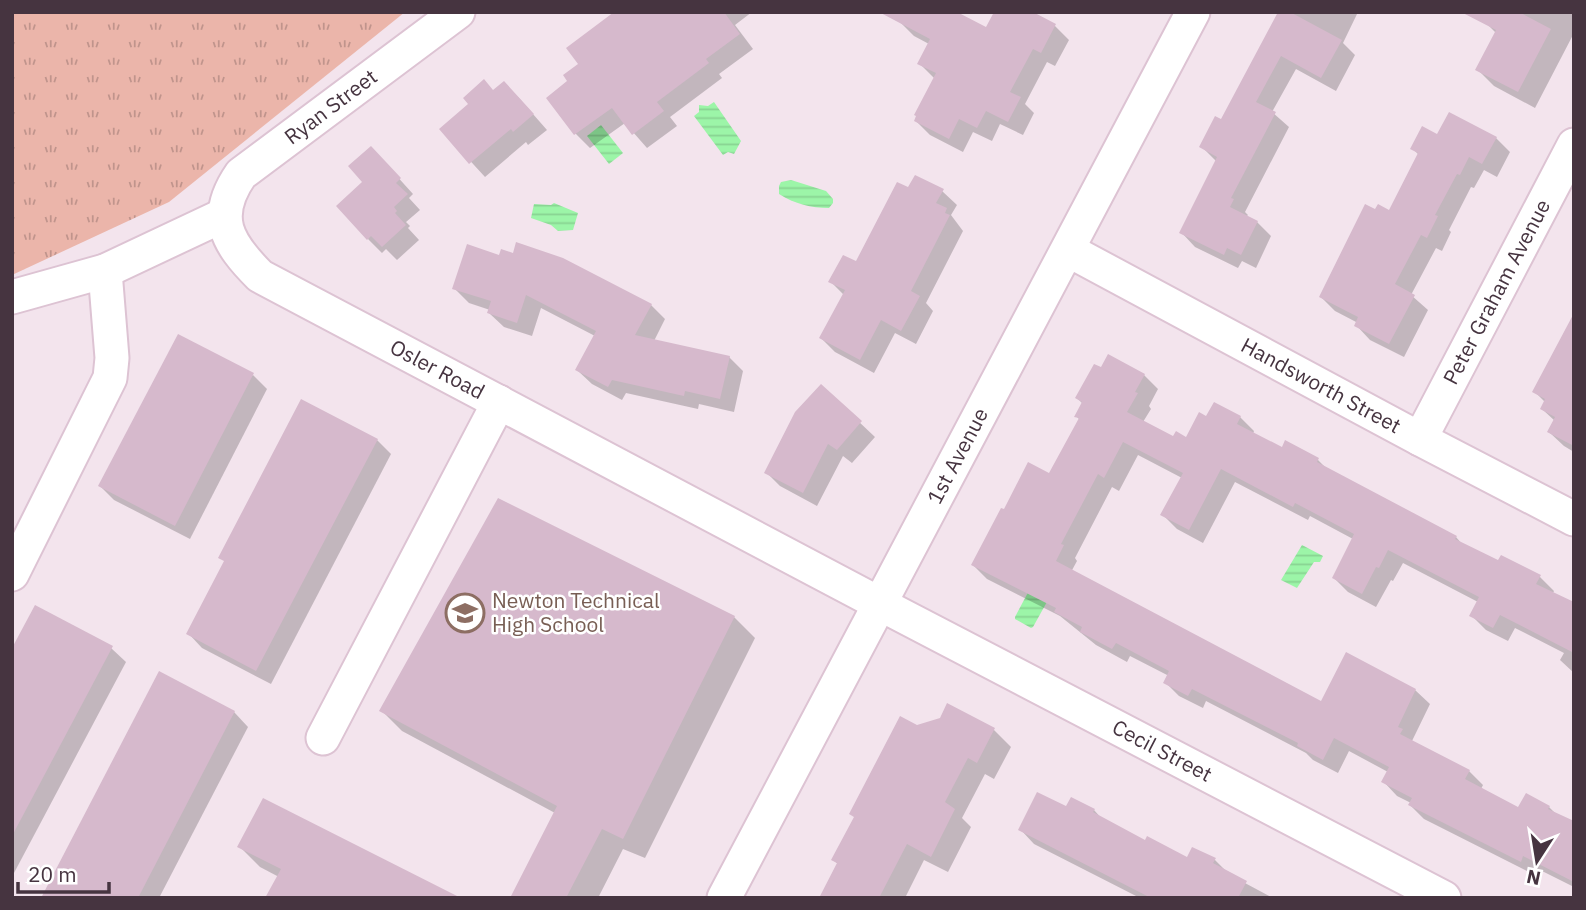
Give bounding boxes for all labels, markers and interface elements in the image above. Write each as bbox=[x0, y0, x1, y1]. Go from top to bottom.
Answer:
street label: Ryan Street bbox=[278, 62, 382, 150]
street label: Peter Graham Avenue bbox=[1436, 194, 1556, 389]
street label: Handsworth Street bbox=[1236, 331, 1406, 439]
street label: Osler Road bbox=[385, 332, 490, 405]
street label: 1st Avenue bbox=[920, 403, 994, 509]
place label: Newton Technical High School bbox=[492, 586, 660, 638]
school or university icon: Newton Technical High School bbox=[444, 592, 486, 634]
street label: Cecil Street bbox=[1108, 713, 1217, 788]
north arrow bbox=[1502, 826, 1572, 896]
scale bar bbox=[18, 850, 108, 894]
text: 20 m bbox=[28, 860, 77, 888]
text: N bbox=[1524, 864, 1543, 891]

